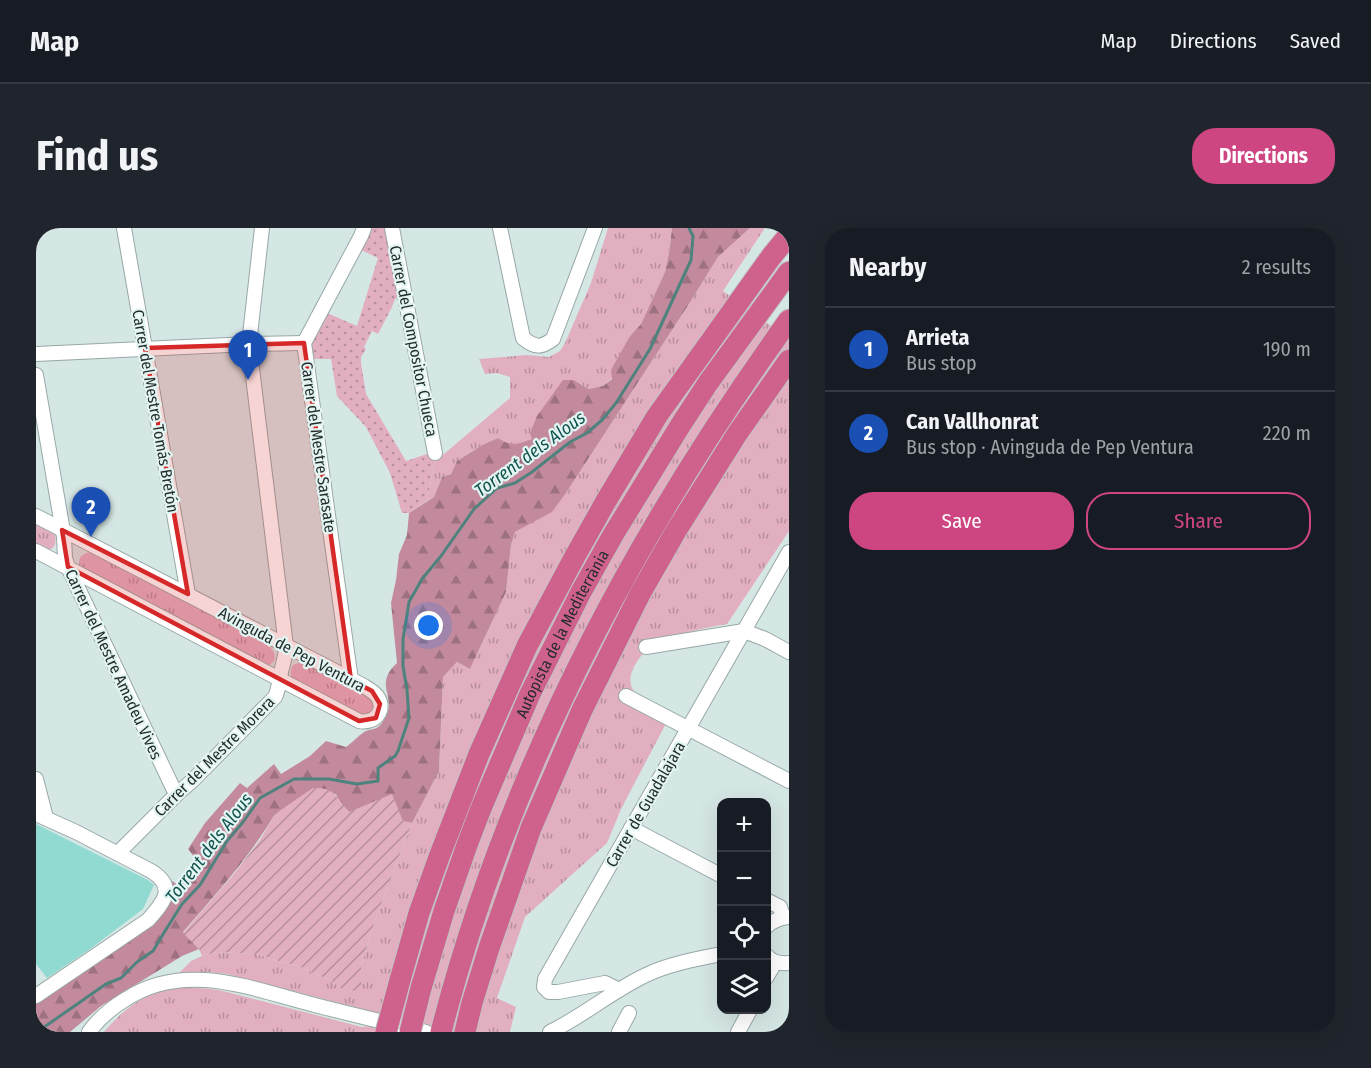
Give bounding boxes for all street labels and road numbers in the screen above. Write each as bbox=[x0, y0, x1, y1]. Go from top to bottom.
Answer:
street label: Carrer del Compositor Chueca bbox=[386, 244, 441, 439]
street label: Carrer del Mestre Tomás Bretón bbox=[128, 308, 183, 514]
street label: Carrer del Mestre Sarasate bbox=[297, 360, 340, 534]
street label: Autopista de la Mediterrània bbox=[512, 546, 613, 721]
street label: Carrer del Mestre Amadeu Vives bbox=[61, 566, 166, 762]
street label: Avinguda de Pep Ventura bbox=[215, 603, 368, 696]
street label: Carrer del Mestre Morera bbox=[150, 692, 279, 820]
street label: Carrer de Guadalajara bbox=[602, 738, 689, 871]

